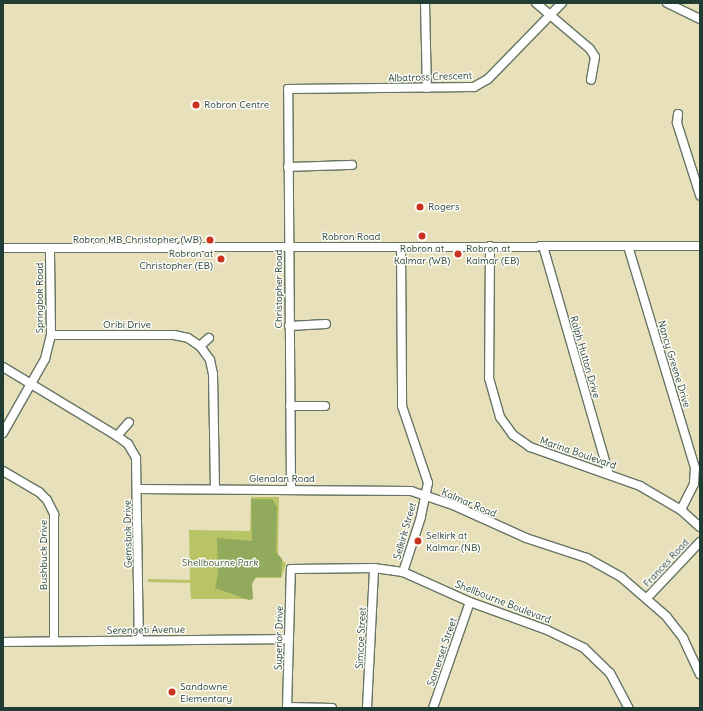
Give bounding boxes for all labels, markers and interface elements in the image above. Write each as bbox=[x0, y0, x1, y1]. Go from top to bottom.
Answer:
street label: Albatross Crescent bbox=[388, 70, 472, 84]
place label: Robron Centre bbox=[204, 99, 269, 111]
marker: Robron Centre bbox=[191, 100, 201, 110]
place label: Rogers bbox=[428, 201, 459, 213]
marker: Rogers bbox=[415, 202, 425, 212]
street label: Robron Road bbox=[322, 231, 380, 243]
marker: Robron at Kalmar (WB) bbox=[417, 231, 427, 241]
place label: Robron MB Christopher (WB) bbox=[73, 234, 202, 246]
marker: Robron MB Christopher (WB) bbox=[205, 235, 215, 245]
place label: Robron at Kalmar (WB) bbox=[394, 242, 450, 266]
place label: Robron at Kalmar (EB) bbox=[466, 242, 519, 266]
place label: Robron at Christopher (EB) bbox=[139, 247, 213, 270]
marker: Robron at Kalmar (EB) bbox=[453, 249, 463, 259]
street label: Christopher Road bbox=[273, 250, 285, 328]
marker: Robron at Christopher (EB) bbox=[216, 254, 226, 264]
street label: Springbok Road bbox=[34, 262, 46, 334]
street label: Ralph Hutton Drive bbox=[567, 314, 603, 400]
street label: Oribi Drive bbox=[103, 319, 151, 331]
street label: Nancy Greene Drive bbox=[655, 319, 693, 409]
street label: Marina Boulevard bbox=[538, 434, 618, 472]
street label: Glenalan Road bbox=[249, 473, 315, 485]
street label: Kalmar Road bbox=[440, 486, 498, 520]
street label: Gemsbok Drive bbox=[121, 500, 135, 568]
street label: Selkirk Street bbox=[391, 501, 419, 561]
street label: Bushbuck Drive bbox=[38, 520, 50, 590]
place label: Selkirk at Kalmar (NB) bbox=[426, 529, 480, 552]
marker: Selkirk at Kalmar (NB) bbox=[413, 536, 423, 546]
street label: Frances Road bbox=[641, 536, 691, 590]
park label: Shellbourne Park bbox=[182, 557, 258, 569]
street label: Shellbourne Boulevard bbox=[453, 578, 553, 626]
street label: Superior Drive bbox=[272, 606, 286, 670]
street label: Simcoe Street bbox=[353, 607, 369, 669]
street label: Somerset Street bbox=[425, 616, 459, 688]
street label: Serengeti Avenue bbox=[107, 623, 185, 637]
place label: Sandowne Elementary bbox=[180, 680, 232, 704]
marker: Sandowne Elementary bbox=[167, 687, 177, 697]

